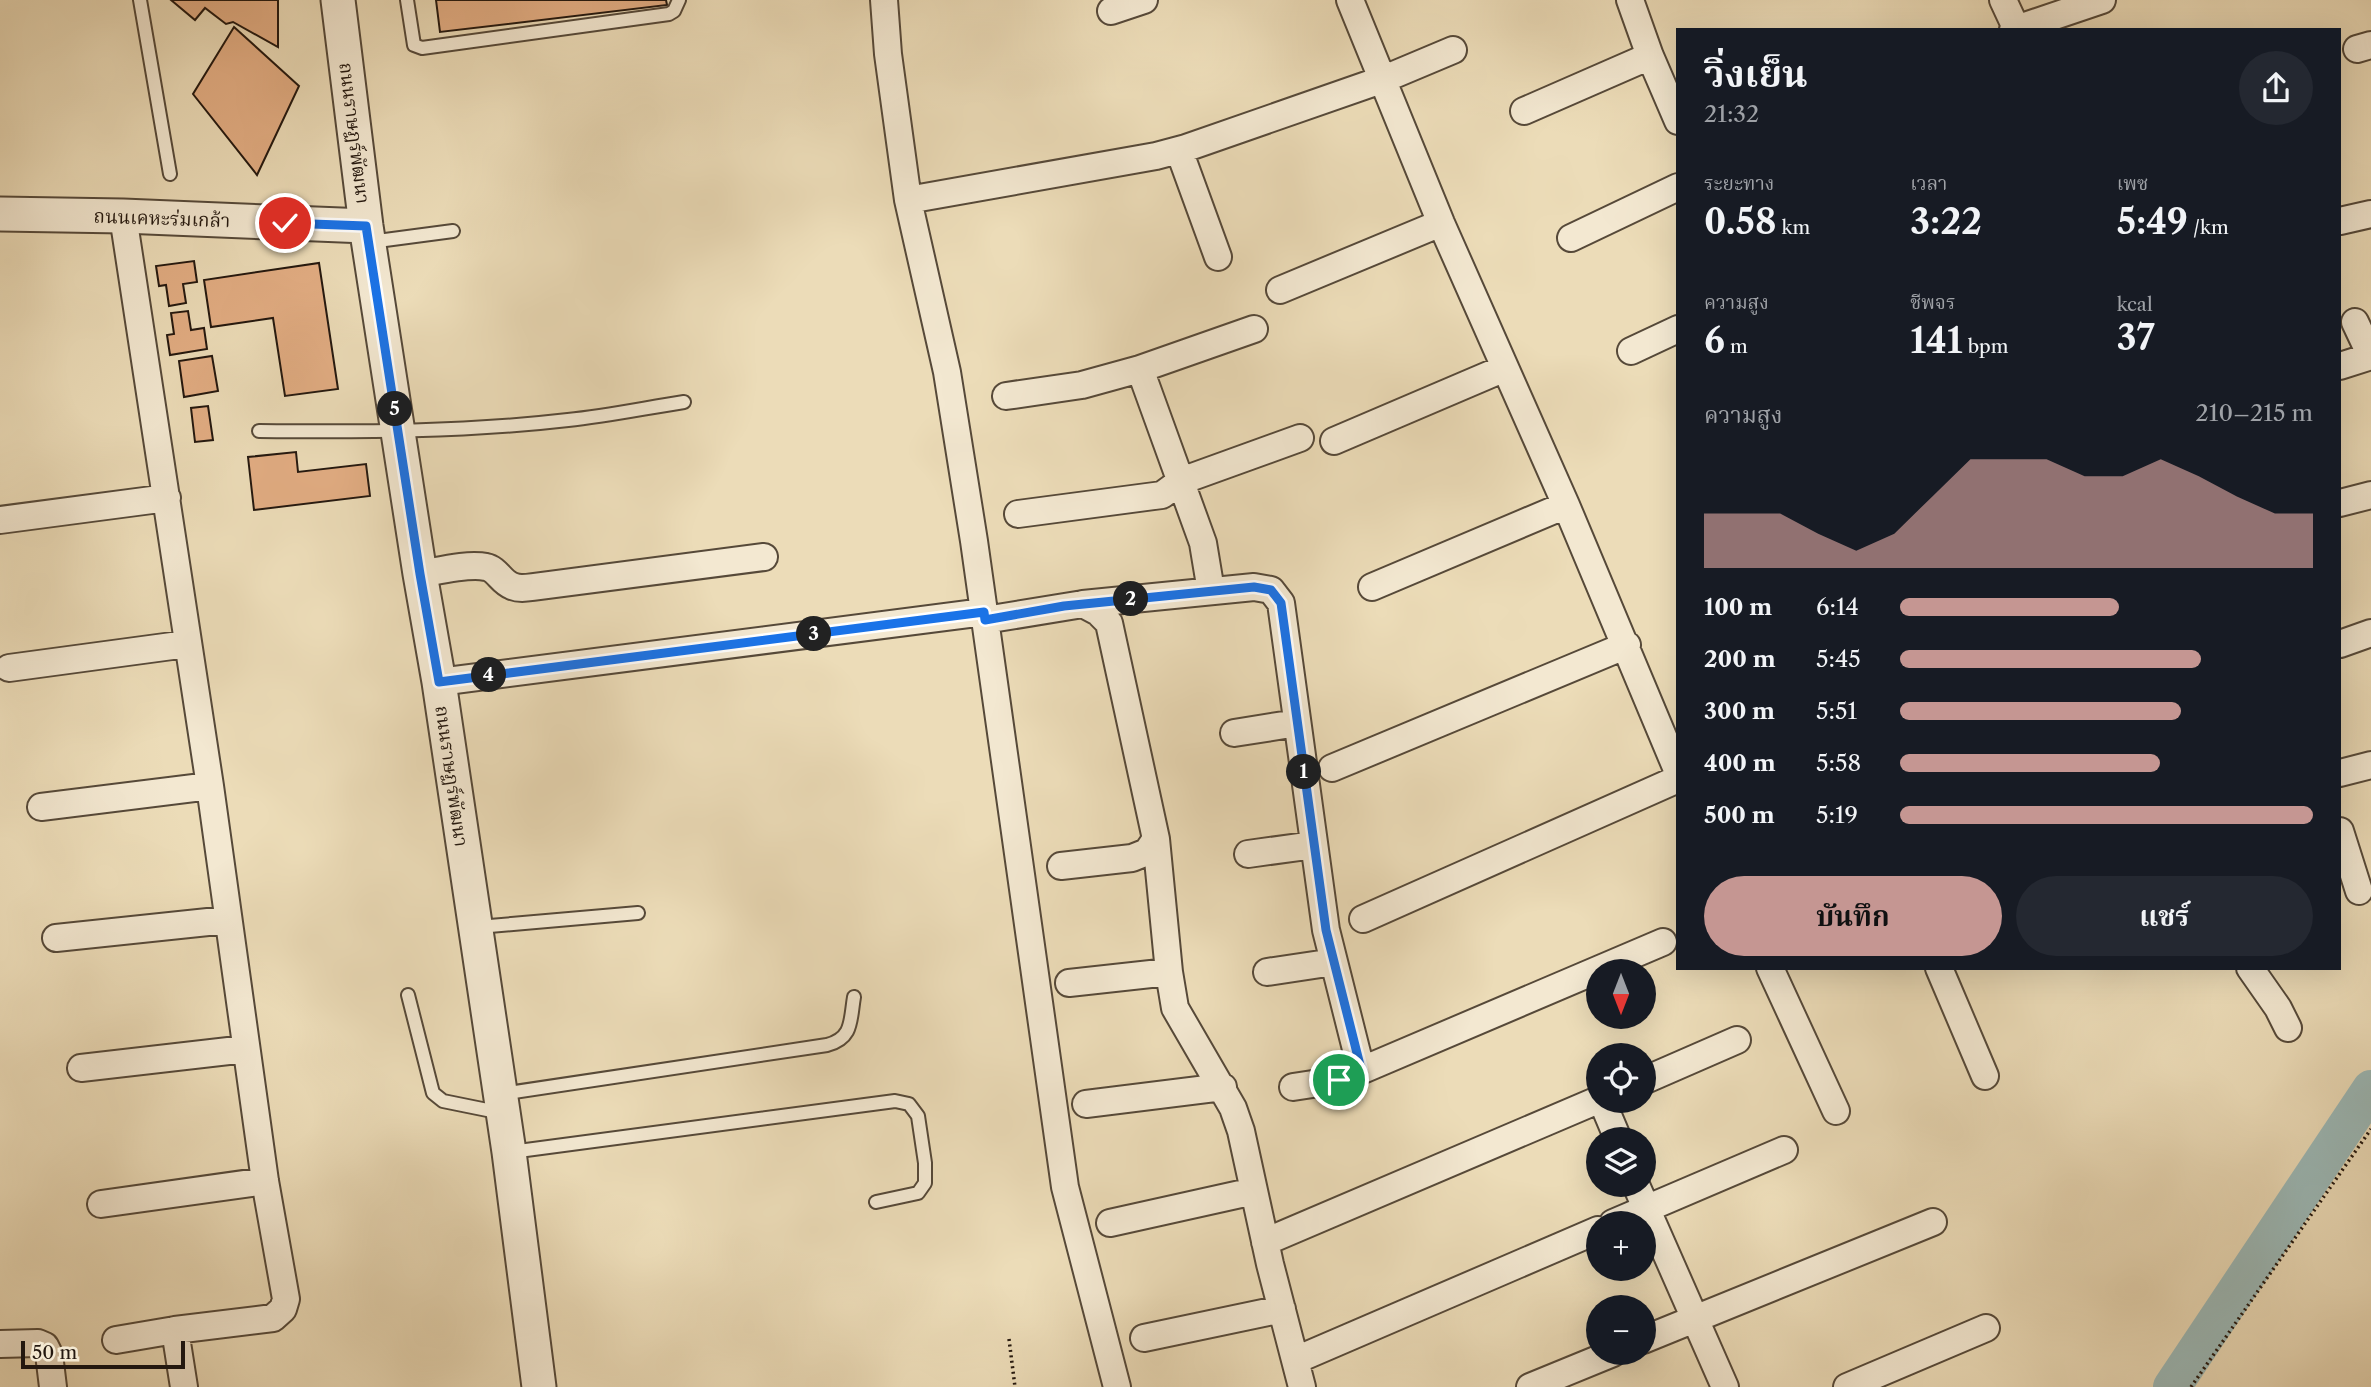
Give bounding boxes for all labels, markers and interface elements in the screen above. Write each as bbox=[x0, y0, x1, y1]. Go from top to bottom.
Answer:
text: วิ่งเย็น bbox=[1704, 50, 1808, 97]
button: share bbox=[2239, 51, 2313, 125]
street label: ถนนราษฏร์พัฒนา bbox=[334, 61, 375, 205]
text: 21:32 bbox=[1704, 100, 1759, 128]
text: ระยะทาง bbox=[1704, 172, 1774, 195]
text: เวลา bbox=[1910, 172, 1947, 195]
text: เพซ bbox=[2117, 172, 2148, 195]
pin bbox=[255, 193, 315, 253]
text: 0.58 bbox=[1704, 200, 1776, 243]
text: 3:22 bbox=[1910, 200, 1982, 243]
text: 5:49 bbox=[2117, 200, 2188, 243]
icon: check bbox=[266, 204, 304, 242]
street label: ถนนเคหะร่มเกล้า bbox=[93, 205, 231, 232]
text: km bbox=[1776, 216, 1810, 239]
text: /km bbox=[2188, 216, 2229, 239]
text: ความสูง bbox=[1704, 291, 1769, 314]
text: ชีพจร bbox=[1910, 291, 1955, 314]
text: kcal bbox=[2117, 293, 2153, 316]
text: 37 bbox=[2117, 316, 2155, 359]
text: 6 bbox=[1704, 319, 1725, 362]
text: 141 bbox=[1910, 319, 1963, 362]
text: m bbox=[1725, 335, 1748, 358]
text: bpm bbox=[1963, 335, 2009, 358]
pin: 5 bbox=[378, 392, 412, 426]
text: 5 bbox=[389, 397, 400, 420]
text: 210–215 m bbox=[2196, 399, 2313, 427]
text: ความสูง bbox=[1704, 401, 1782, 429]
pin: 2 bbox=[1114, 582, 1148, 616]
text: 2 bbox=[1125, 587, 1136, 610]
text: 100 m bbox=[1704, 593, 1772, 621]
text: 6:14 bbox=[1816, 593, 1859, 621]
pin: 3 bbox=[796, 616, 832, 652]
text: 3 bbox=[808, 622, 819, 645]
text: 200 m bbox=[1704, 645, 1776, 673]
text: 5:45 bbox=[1816, 645, 1861, 673]
pin: 4 bbox=[472, 658, 506, 692]
text: 4 bbox=[483, 663, 494, 686]
text: 300 m bbox=[1704, 697, 1775, 725]
text: 5:51 bbox=[1816, 697, 1857, 725]
street label: ถนนราษฏร์พัฒนา bbox=[430, 704, 473, 848]
text: 400 m bbox=[1704, 749, 1776, 777]
text: 5:58 bbox=[1816, 749, 1861, 777]
pin: 1 bbox=[1286, 754, 1322, 790]
text: 1 bbox=[1299, 760, 1308, 783]
text: 500 m bbox=[1704, 801, 1775, 829]
text: 5:19 bbox=[1816, 801, 1858, 829]
button: บันทึก bbox=[1704, 876, 2002, 956]
button: แชร์ bbox=[2016, 876, 2313, 956]
north arrow bbox=[1586, 959, 1656, 1029]
map controls bbox=[1586, 959, 1656, 1365]
button: locate bbox=[1586, 1043, 1656, 1113]
pin bbox=[1309, 1050, 1369, 1110]
icon: arrive bbox=[1320, 1061, 1358, 1099]
button: layers bbox=[1586, 1127, 1656, 1197]
button: + bbox=[1586, 1211, 1656, 1281]
button: − bbox=[1586, 1295, 1656, 1365]
scale bar bbox=[21, 1338, 186, 1370]
text: 50 m bbox=[32, 1341, 77, 1364]

